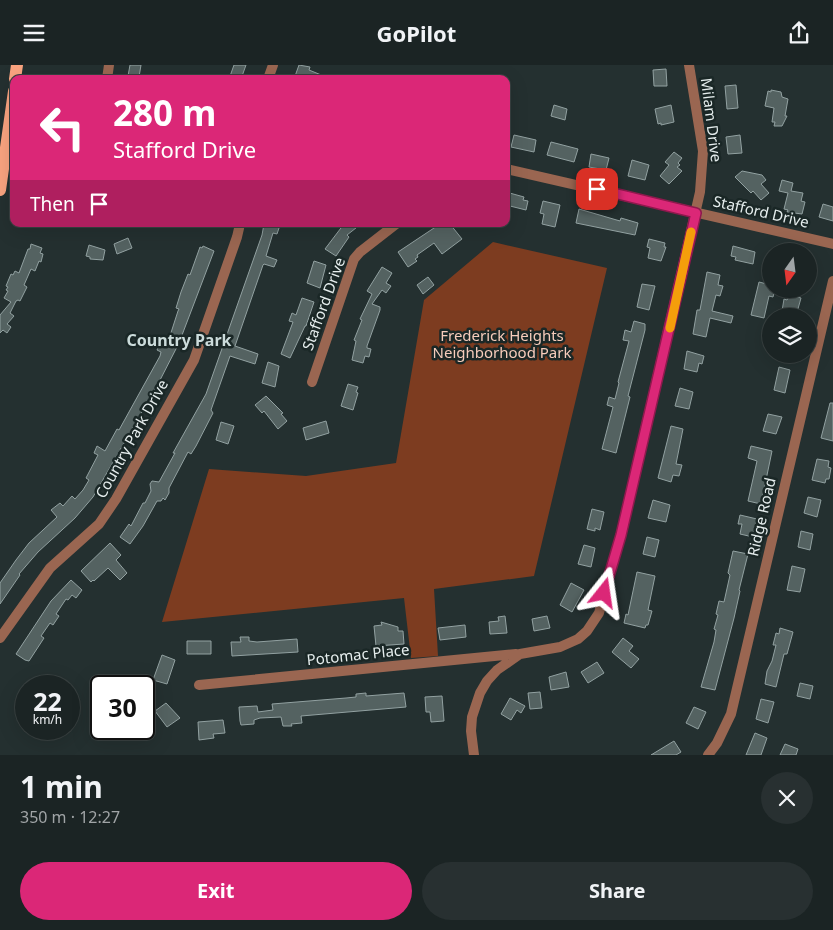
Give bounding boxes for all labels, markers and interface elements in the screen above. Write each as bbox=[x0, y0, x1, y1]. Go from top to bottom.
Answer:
text: GoPilot bbox=[377, 18, 456, 48]
icon: menu bbox=[20, 19, 48, 47]
icon: share bbox=[785, 19, 813, 47]
street label: Milam Drive bbox=[697, 77, 727, 163]
text: 280 m bbox=[113, 89, 216, 136]
icon: left bbox=[30, 95, 95, 160]
text: Stafford Drive bbox=[113, 134, 256, 164]
pin bbox=[576, 168, 618, 210]
icon: arrive bbox=[583, 175, 611, 203]
icon: arrive bbox=[85, 190, 113, 218]
street label: Stafford Drive bbox=[711, 190, 811, 232]
text: Then bbox=[30, 191, 75, 217]
north arrow bbox=[762, 243, 818, 297]
map controls bbox=[762, 243, 817, 363]
street label: Stafford Drive bbox=[297, 254, 349, 353]
button: layers bbox=[762, 308, 817, 363]
park label: Frederick Heights Neighborhood Park bbox=[433, 325, 571, 362]
district label: Country Park bbox=[126, 329, 232, 351]
street label: Country Park Drive bbox=[90, 376, 172, 502]
street label: Ridge Road bbox=[742, 476, 780, 558]
position arrow bbox=[577, 566, 629, 618]
street label: Potomac Place bbox=[306, 639, 410, 669]
speed limit sign: 30 bbox=[90, 675, 155, 740]
text: 22 bbox=[33, 684, 62, 718]
text: km/h bbox=[33, 711, 62, 728]
text: 1 min bbox=[20, 766, 103, 807]
button: close bbox=[761, 772, 813, 824]
text: 350 m · 12:27 bbox=[20, 806, 120, 828]
button: Exit bbox=[20, 862, 412, 920]
button: Share bbox=[422, 862, 813, 920]

